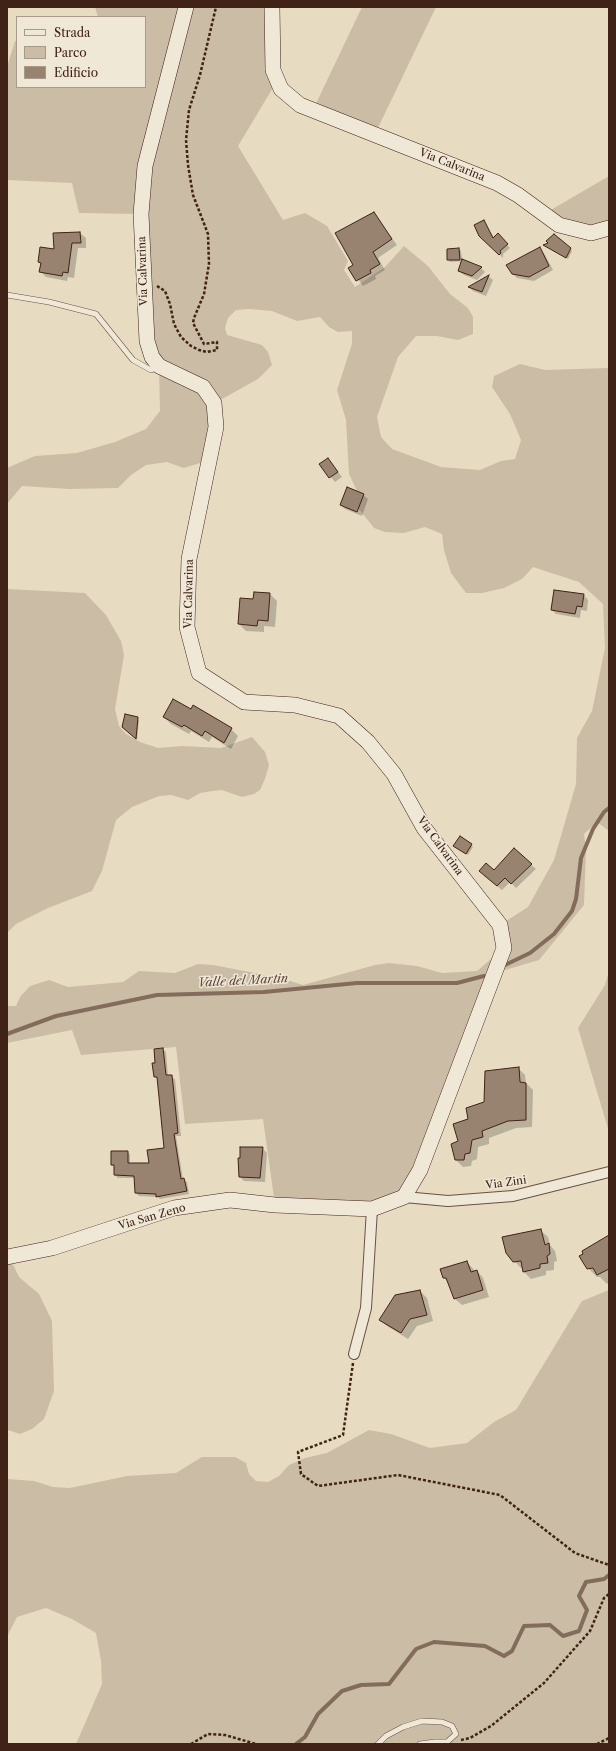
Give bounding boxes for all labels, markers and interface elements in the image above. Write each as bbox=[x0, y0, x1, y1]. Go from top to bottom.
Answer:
legend bbox=[16, 16, 146, 88]
text: Strada bbox=[54, 25, 90, 40]
text: Parco bbox=[54, 45, 87, 60]
text: Edificio bbox=[54, 65, 98, 80]
street label: Via Calvarina bbox=[417, 146, 487, 184]
street label: Via Calvarina bbox=[135, 236, 151, 306]
street label: Via Calvarina bbox=[182, 559, 196, 629]
street label: Via Calvarina bbox=[414, 814, 466, 878]
water label: Valle del Martin bbox=[198, 971, 288, 991]
street label: Via Zini bbox=[485, 1174, 527, 1192]
street label: Via San Zeno bbox=[117, 1201, 187, 1233]

